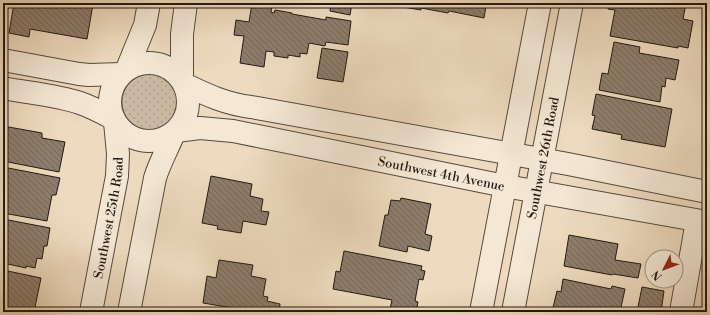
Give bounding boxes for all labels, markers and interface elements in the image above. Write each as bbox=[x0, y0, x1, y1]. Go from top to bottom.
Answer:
street label: Southwest 26th Road bbox=[524, 95, 563, 220]
street label: Southwest 4th Avenue bbox=[376, 153, 507, 195]
street label: Southwest 25th Road bbox=[91, 156, 127, 280]
north arrow bbox=[644, 249, 684, 289]
text: N bbox=[649, 267, 665, 283]

